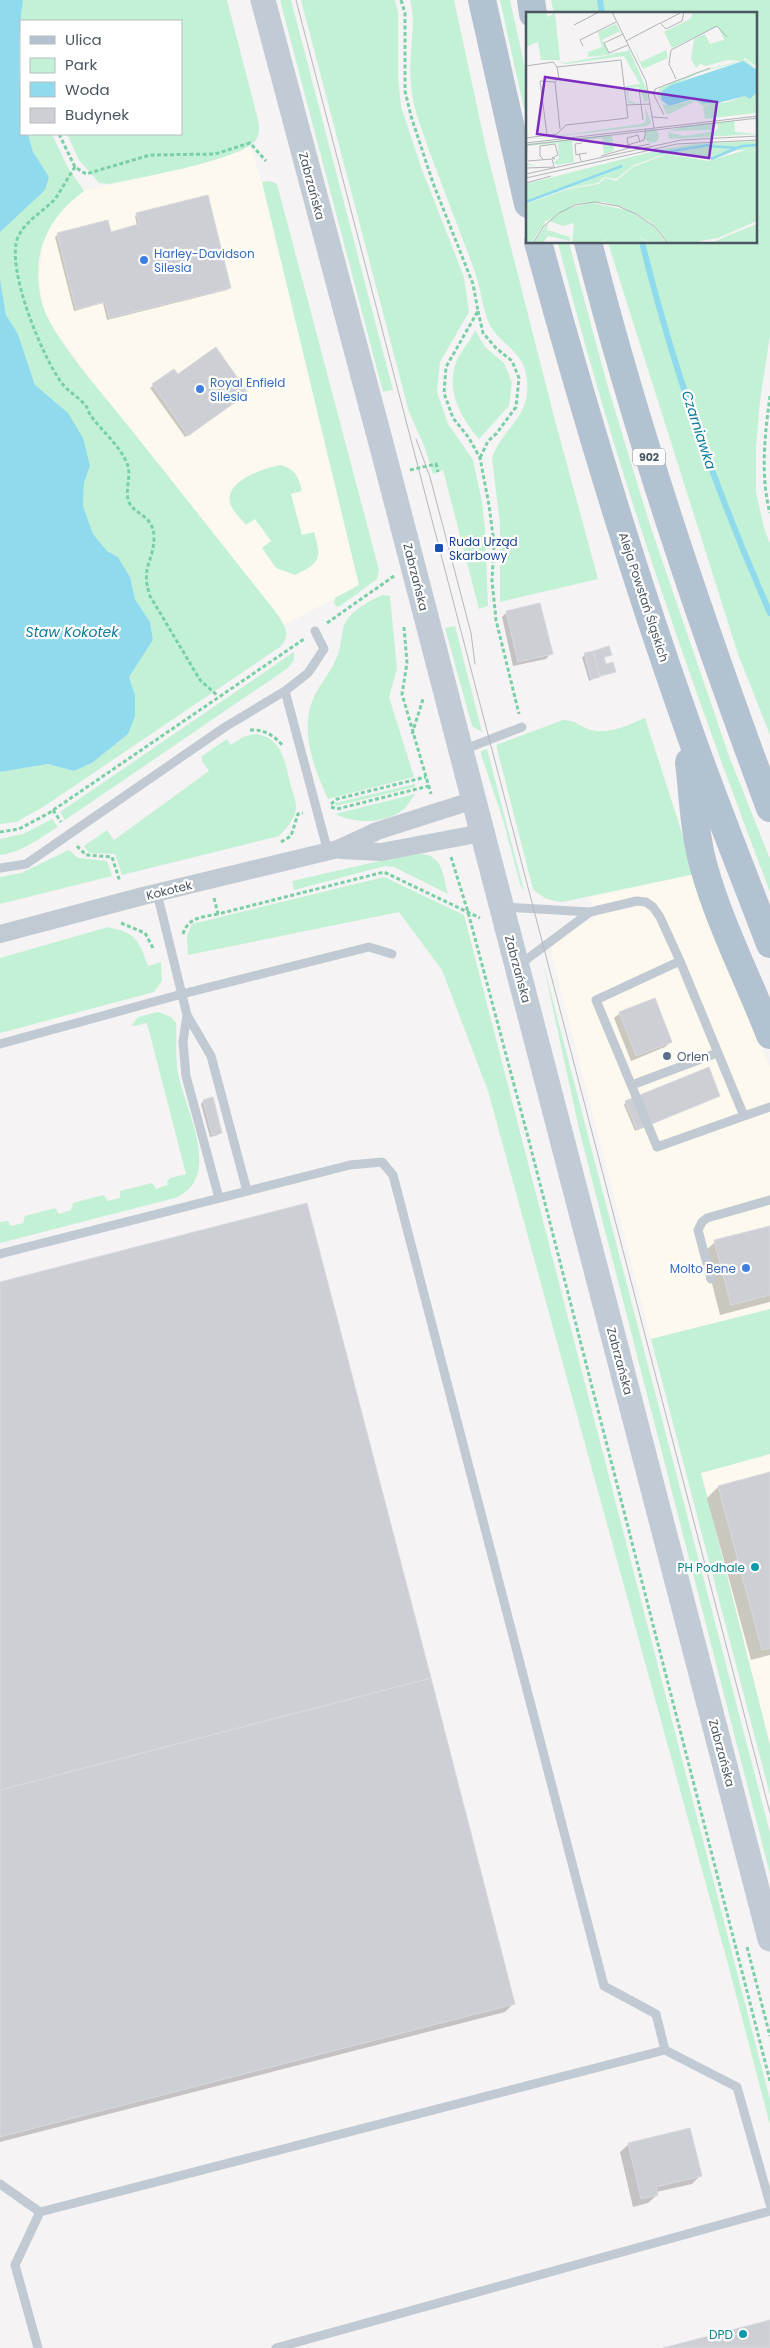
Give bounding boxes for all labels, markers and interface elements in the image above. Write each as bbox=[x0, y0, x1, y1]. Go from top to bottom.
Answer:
inset map bbox=[526, 12, 758, 244]
legend bbox=[20, 20, 182, 135]
text: Ulica bbox=[65, 29, 102, 50]
text: Park bbox=[65, 54, 97, 75]
text: Woda bbox=[65, 79, 110, 100]
text: Budynek bbox=[65, 104, 129, 125]
street label: Zabrzańska bbox=[295, 150, 329, 222]
place label: Harley-Davidson Silesia bbox=[154, 245, 255, 276]
marker: Harley-Davidson Silesia bbox=[138, 254, 150, 266]
place label: Royal Enfield Silesia bbox=[210, 374, 285, 405]
marker: Royal Enfield Silesia bbox=[194, 383, 206, 395]
water label: Czarniawka bbox=[677, 388, 721, 473]
road number: 902 bbox=[633, 448, 665, 466]
street label: Aleja Powstań Śląskich bbox=[615, 530, 673, 664]
place label: Ruda Urząd Skarbowy bbox=[449, 533, 518, 564]
street label: Zabrzańska bbox=[399, 541, 433, 613]
marker: Ruda Urząd Skarbowy bbox=[433, 542, 445, 554]
water label: Staw Kokotek bbox=[26, 622, 119, 642]
street label: Kokotek bbox=[144, 876, 195, 904]
street label: Zabrzańska bbox=[501, 933, 535, 1005]
place label: Orlen bbox=[677, 1048, 709, 1065]
marker: Orlen bbox=[661, 1050, 673, 1062]
place label: Molto Bene bbox=[670, 1260, 736, 1277]
marker: Molto Bene bbox=[740, 1262, 752, 1274]
street label: Zabrzańska bbox=[603, 1325, 637, 1397]
place label: PH Podhale bbox=[678, 1559, 745, 1576]
marker: PH Podhale bbox=[749, 1561, 761, 1573]
street label: Zabrzańska bbox=[705, 1717, 739, 1789]
place label: DPD bbox=[709, 2326, 733, 2343]
marker: DPD bbox=[737, 2328, 749, 2340]

